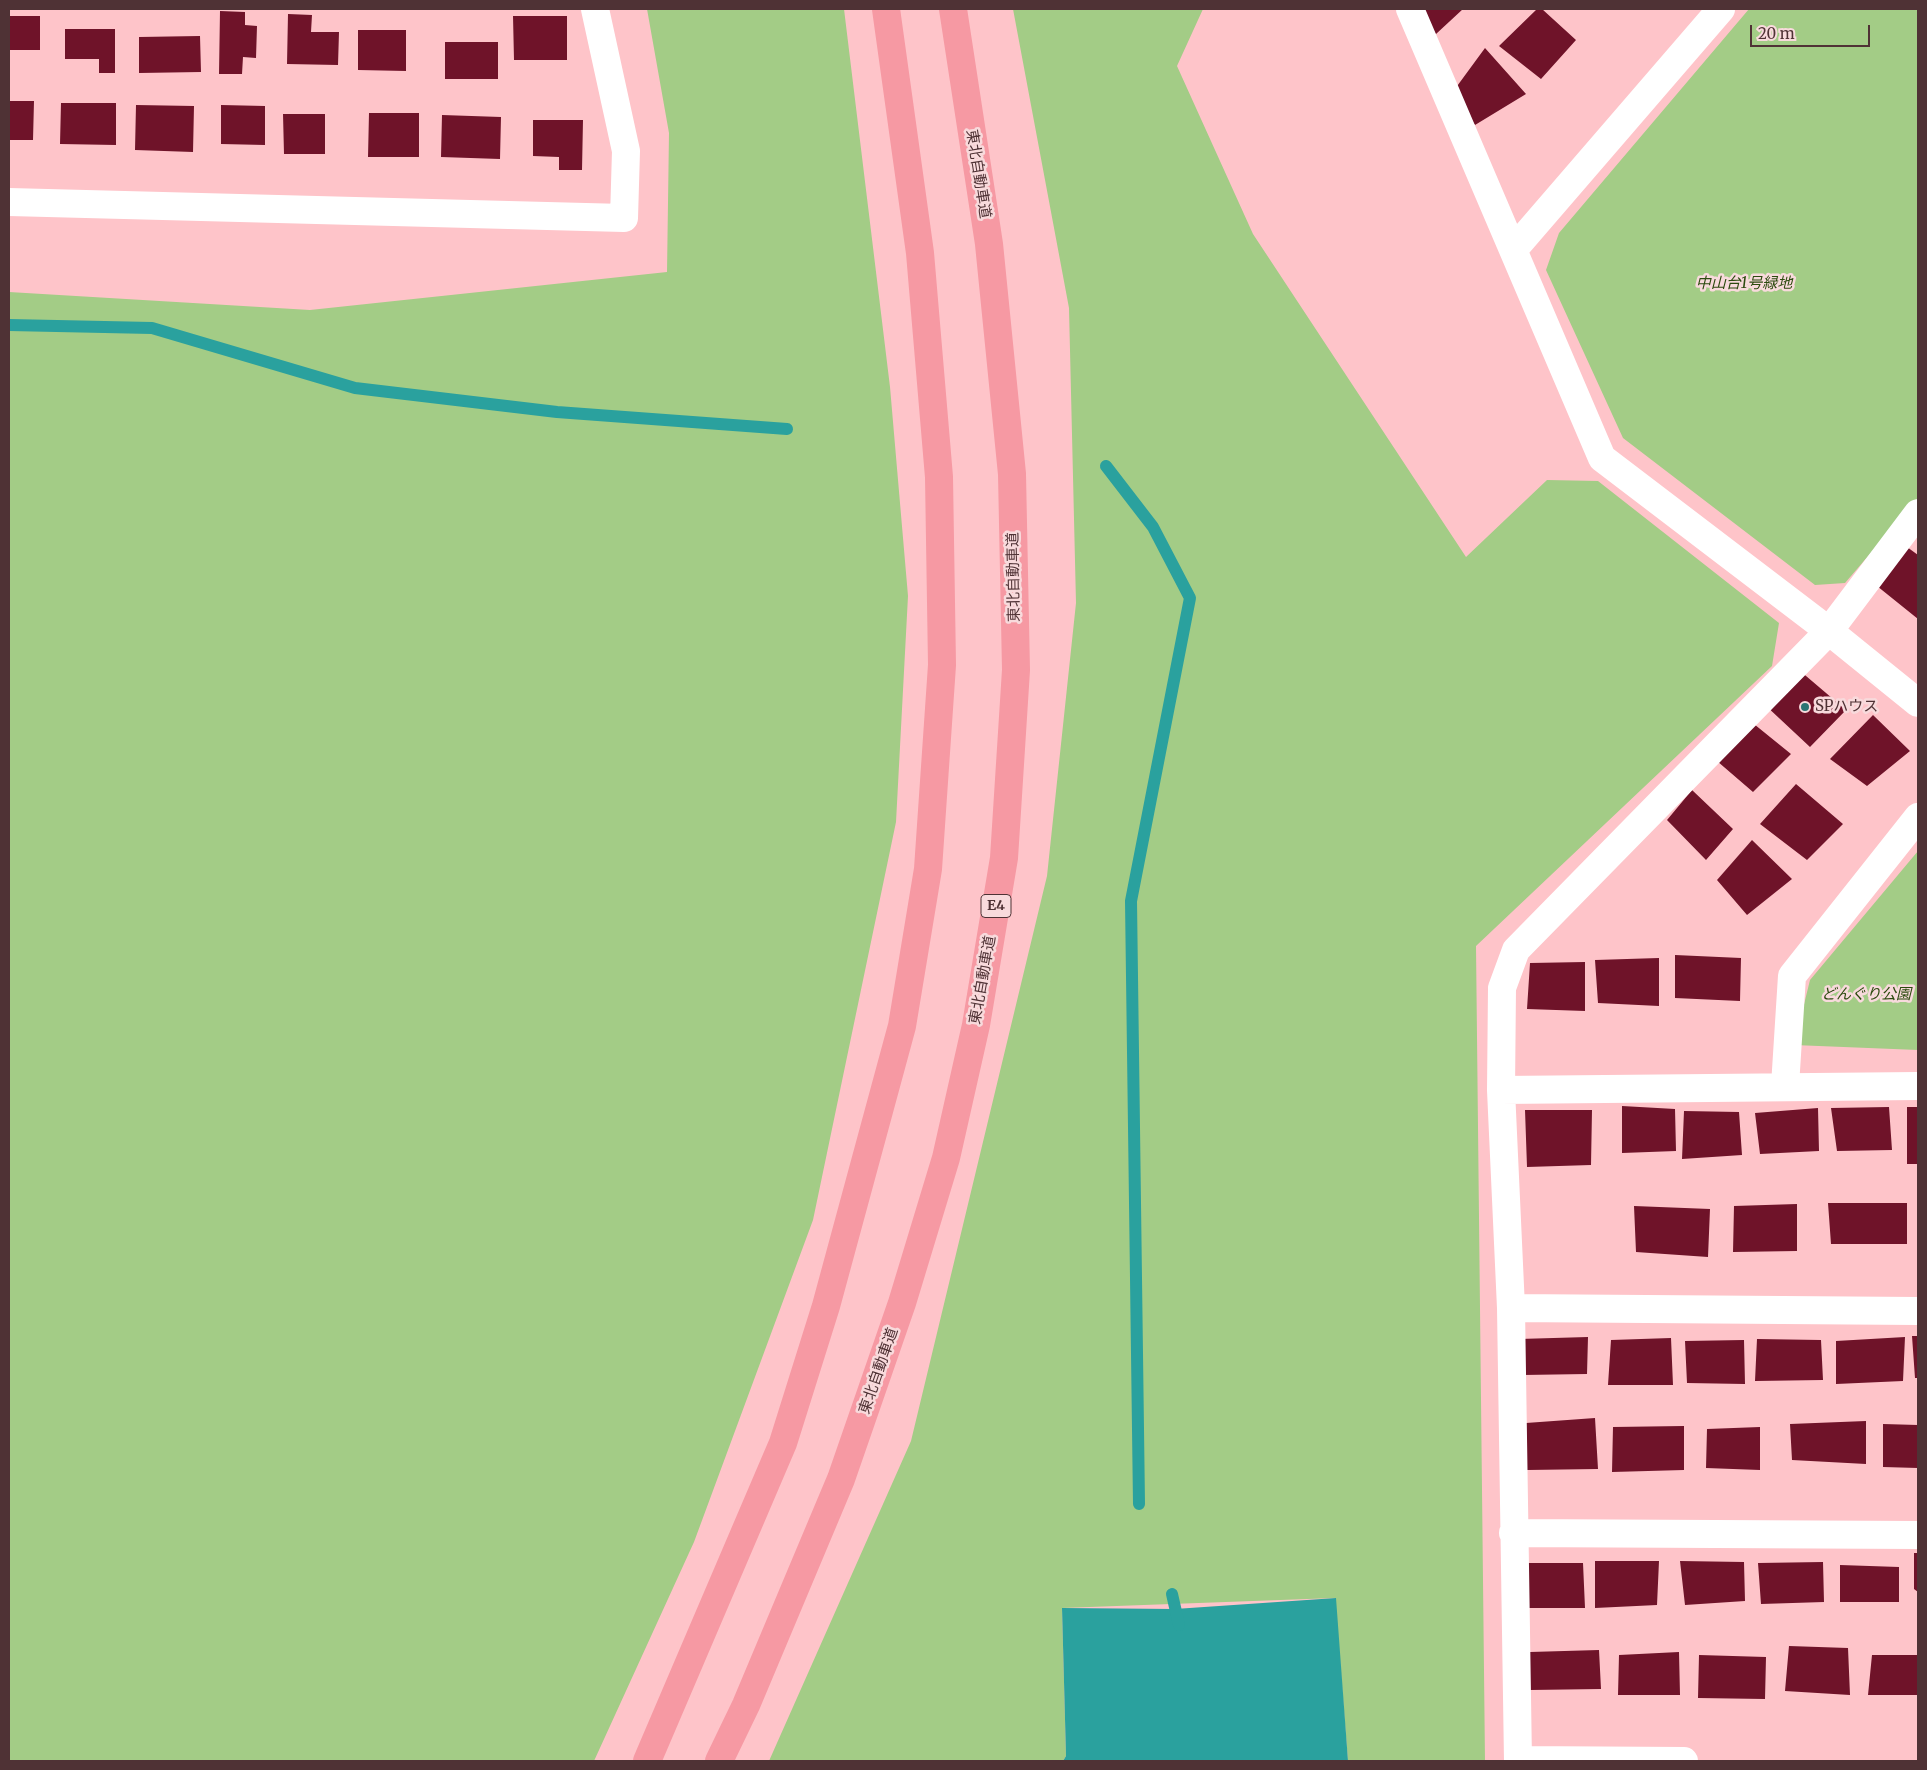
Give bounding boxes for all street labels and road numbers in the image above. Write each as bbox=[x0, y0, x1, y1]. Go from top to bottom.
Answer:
street label: 東北自動車道 bbox=[962, 128, 994, 220]
street label: 東北自動車道 bbox=[1004, 532, 1024, 622]
road number: E4 bbox=[981, 894, 1011, 918]
street label: 東北自動車道 bbox=[966, 934, 1000, 1026]
street label: 東北自動車道 bbox=[856, 1326, 902, 1416]

